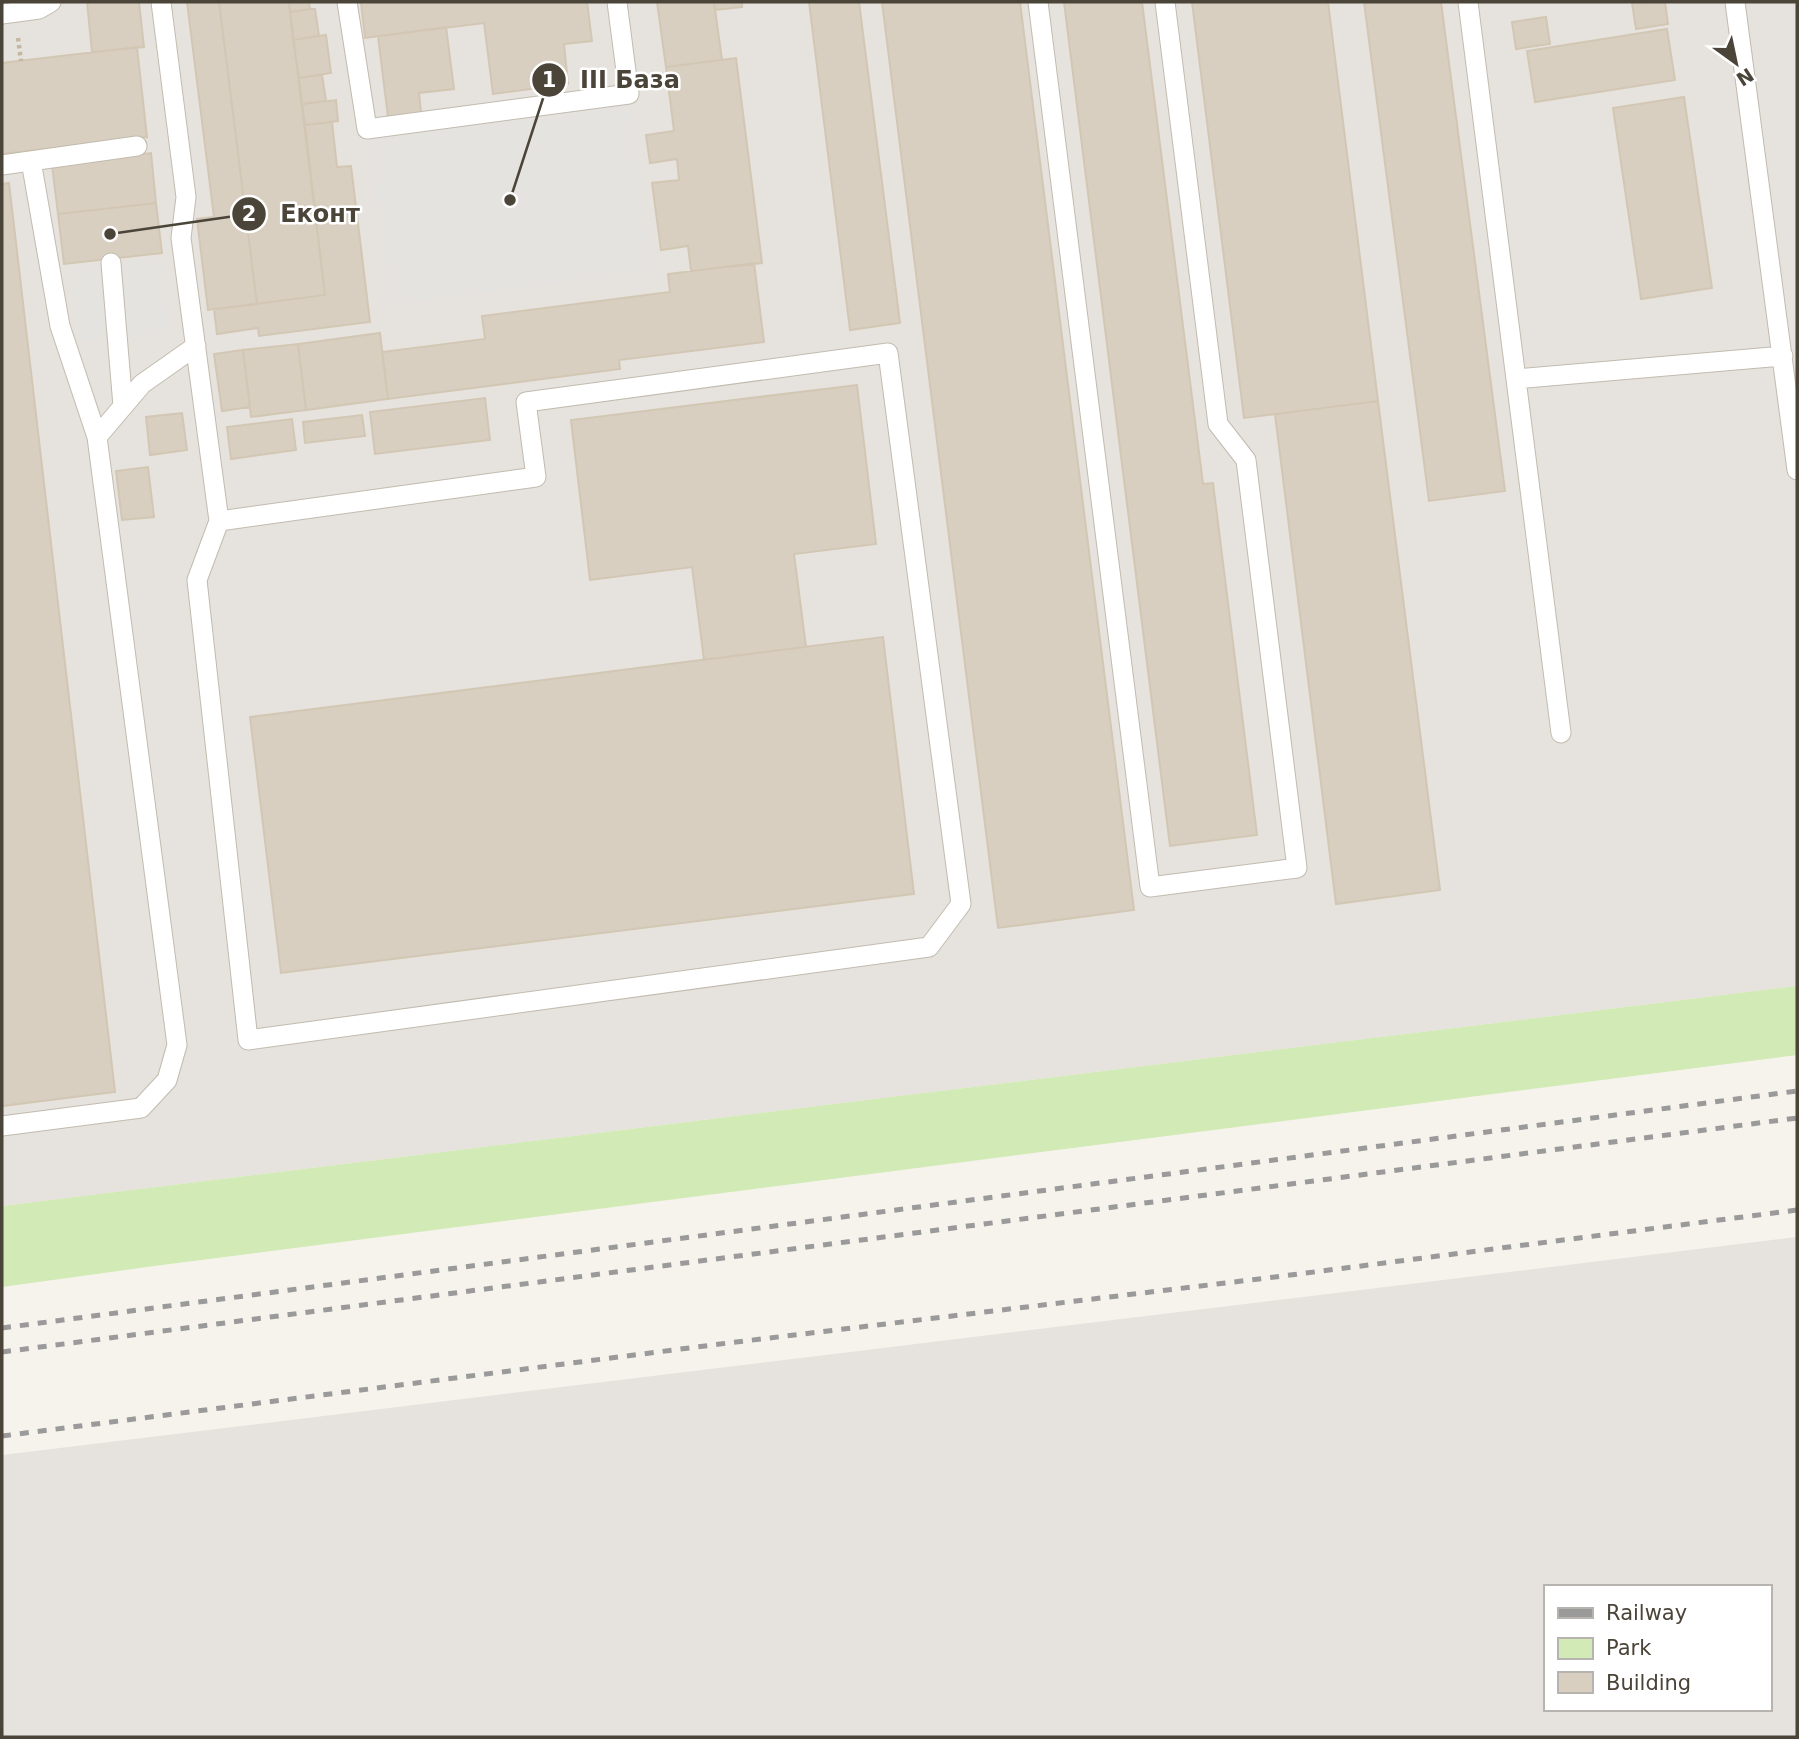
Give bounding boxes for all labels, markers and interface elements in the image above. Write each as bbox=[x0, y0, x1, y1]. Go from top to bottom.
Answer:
north arrow bbox=[1701, 28, 1771, 98]
callout: III База bbox=[531, 57, 694, 102]
text: N bbox=[1733, 64, 1758, 91]
text: III База bbox=[580, 66, 680, 94]
text: 1 bbox=[542, 68, 556, 92]
callout: Еконт bbox=[231, 191, 374, 236]
text: Еконт bbox=[280, 200, 360, 228]
text: 2 bbox=[242, 202, 256, 226]
legend bbox=[1544, 1585, 1771, 1711]
text: Railway bbox=[1606, 1601, 1687, 1625]
text: Park bbox=[1606, 1636, 1652, 1660]
text: Building bbox=[1606, 1671, 1691, 1695]

